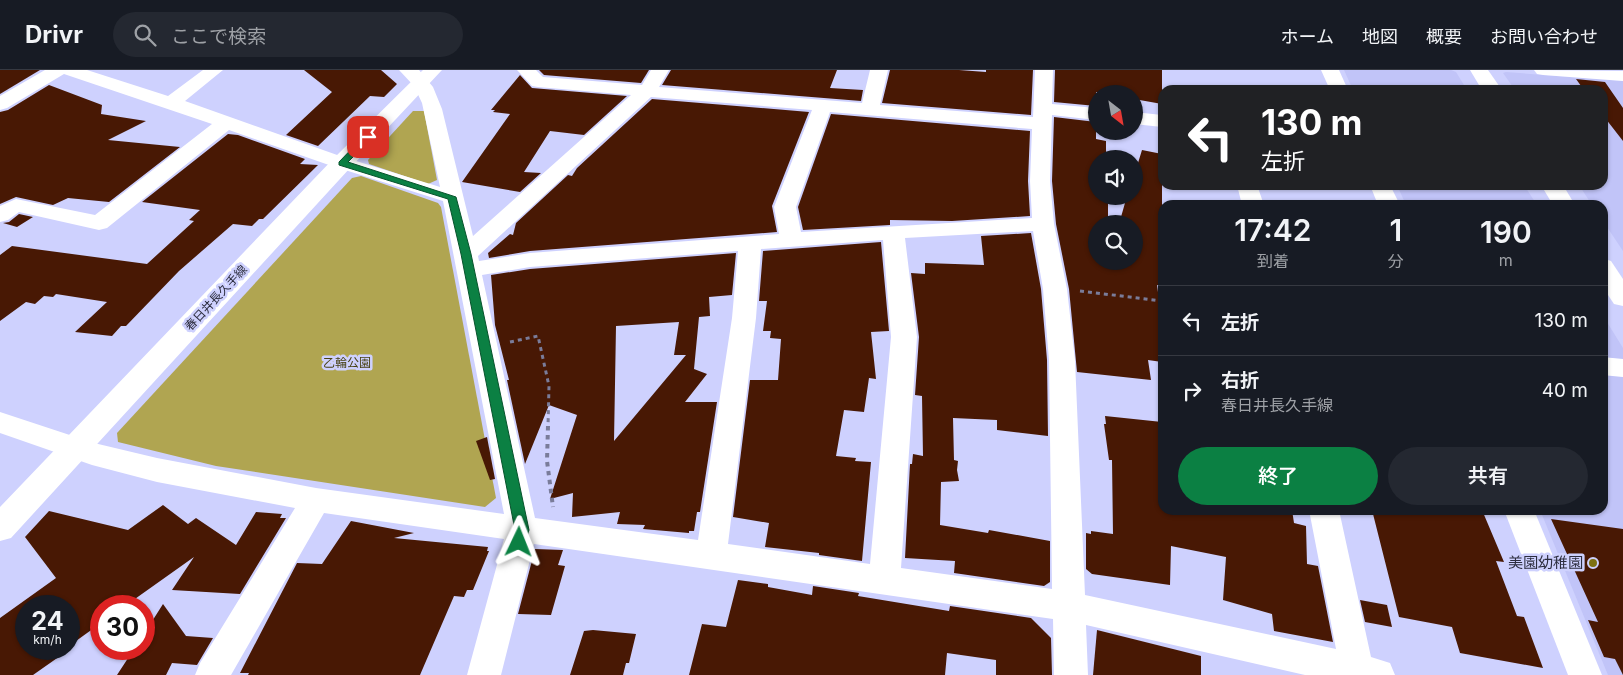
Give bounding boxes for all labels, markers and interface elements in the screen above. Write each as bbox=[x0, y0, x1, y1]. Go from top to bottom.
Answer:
search box bbox=[113, 12, 463, 57]
text: Drivr bbox=[25, 20, 83, 49]
icon: search bbox=[131, 21, 159, 49]
text: ここで検索 bbox=[171, 25, 266, 48]
text: ホーム bbox=[1281, 26, 1334, 47]
text: 地図 bbox=[1362, 26, 1398, 47]
text: 概要 bbox=[1426, 26, 1462, 47]
text: お問い合わせ bbox=[1490, 26, 1598, 47]
north arrow bbox=[1088, 85, 1142, 140]
map controls bbox=[1088, 85, 1143, 270]
text: 130 m bbox=[1261, 101, 1363, 143]
icon: left bbox=[1178, 105, 1243, 170]
pin bbox=[347, 116, 389, 158]
icon: arrive bbox=[354, 123, 382, 151]
text: 左折 bbox=[1261, 148, 1305, 174]
button: sound bbox=[1088, 150, 1143, 205]
text: 17:42 bbox=[1234, 212, 1311, 248]
text: 1 bbox=[1389, 212, 1402, 248]
text: 190 bbox=[1480, 214, 1532, 250]
button: search bbox=[1088, 215, 1143, 270]
text: m bbox=[1499, 250, 1513, 270]
text: 到着 bbox=[1257, 251, 1289, 271]
text: 分 bbox=[1388, 251, 1404, 271]
street label: 春日井長久手線 bbox=[181, 262, 250, 333]
icon: left bbox=[1178, 307, 1206, 335]
text: 130 m bbox=[1535, 309, 1588, 332]
text: 左折 bbox=[1221, 311, 1259, 334]
park label: 乙輪公園 bbox=[323, 355, 371, 370]
text: 右折 bbox=[1221, 369, 1259, 392]
icon: right bbox=[1178, 377, 1206, 405]
text: 40 m bbox=[1542, 379, 1588, 402]
text: 春日井長久手線 bbox=[1221, 395, 1333, 415]
button: 終了 bbox=[1178, 447, 1378, 505]
button: 共有 bbox=[1388, 447, 1588, 505]
position arrow bbox=[492, 515, 544, 567]
place label: 美園幼稚園 bbox=[1508, 553, 1583, 572]
marker: 美園幼稚園 bbox=[1587, 557, 1599, 569]
speed limit sign: 30 bbox=[90, 595, 155, 660]
text: 24 bbox=[31, 606, 64, 636]
text: km/h bbox=[33, 632, 62, 647]

